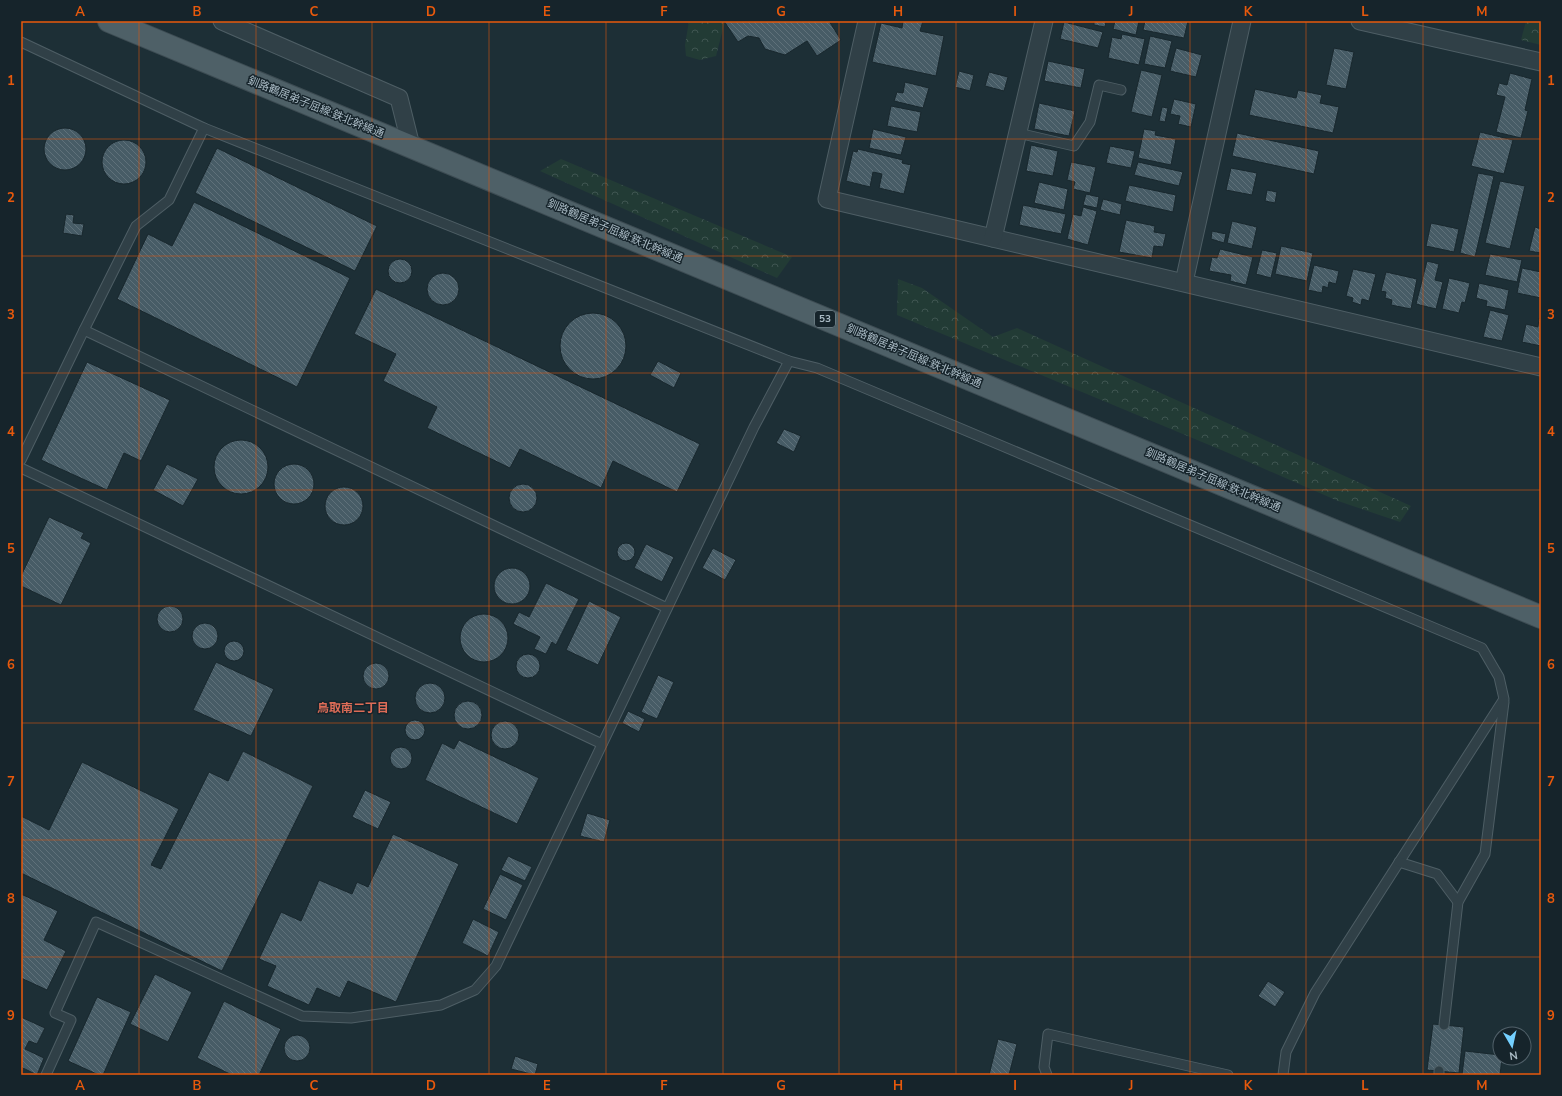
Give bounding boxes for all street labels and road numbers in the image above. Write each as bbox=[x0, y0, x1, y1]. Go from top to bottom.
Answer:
street label: 釧路鶴居弟子屈線:鉄北幹線通 bbox=[246, 73, 386, 141]
street label: 釧路鶴居弟子屈線:鉄北幹線通 bbox=[545, 196, 685, 266]
road number: 53 bbox=[815, 311, 835, 327]
street label: 釧路鶴居弟子屈線:鉄北幹線通 bbox=[844, 321, 984, 391]
street label: 釧路鶴居弟子屈線:鉄北幹線通 bbox=[1143, 445, 1283, 515]

